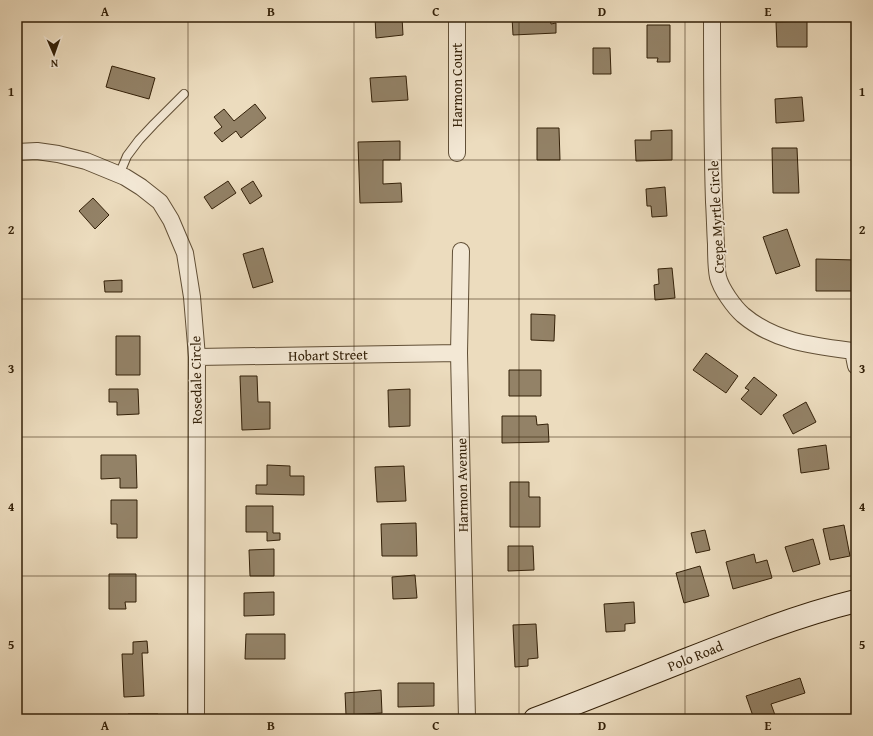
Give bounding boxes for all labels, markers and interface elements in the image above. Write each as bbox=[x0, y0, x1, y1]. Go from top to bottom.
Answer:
text: A bbox=[101, 2, 110, 21]
text: B bbox=[267, 2, 275, 21]
text: C bbox=[432, 2, 440, 21]
text: D bbox=[598, 2, 606, 21]
text: E bbox=[765, 2, 772, 21]
north arrow bbox=[34, 34, 74, 74]
street label: Harmon Court bbox=[447, 43, 467, 127]
text: N bbox=[50, 56, 58, 72]
text: 1 bbox=[8, 82, 14, 101]
text: 1 bbox=[859, 82, 865, 101]
street label: Crepe Myrtle Circle bbox=[703, 159, 729, 274]
text: 2 bbox=[8, 220, 15, 239]
text: 2 bbox=[859, 220, 866, 239]
street label: Rosedale Circle bbox=[185, 335, 207, 424]
street label: Hobart Street bbox=[288, 344, 368, 366]
text: 3 bbox=[8, 359, 14, 378]
text: 3 bbox=[859, 359, 865, 378]
street label: Harmon Avenue bbox=[451, 437, 473, 532]
text: 4 bbox=[8, 497, 15, 516]
text: 4 bbox=[859, 497, 866, 516]
text: 5 bbox=[8, 635, 15, 654]
text: 5 bbox=[859, 635, 866, 654]
street label: Polo Road bbox=[664, 636, 726, 676]
text: A bbox=[101, 716, 110, 735]
text: B bbox=[267, 716, 275, 735]
text: C bbox=[432, 716, 440, 735]
text: D bbox=[598, 716, 606, 735]
text: E bbox=[765, 716, 772, 735]

